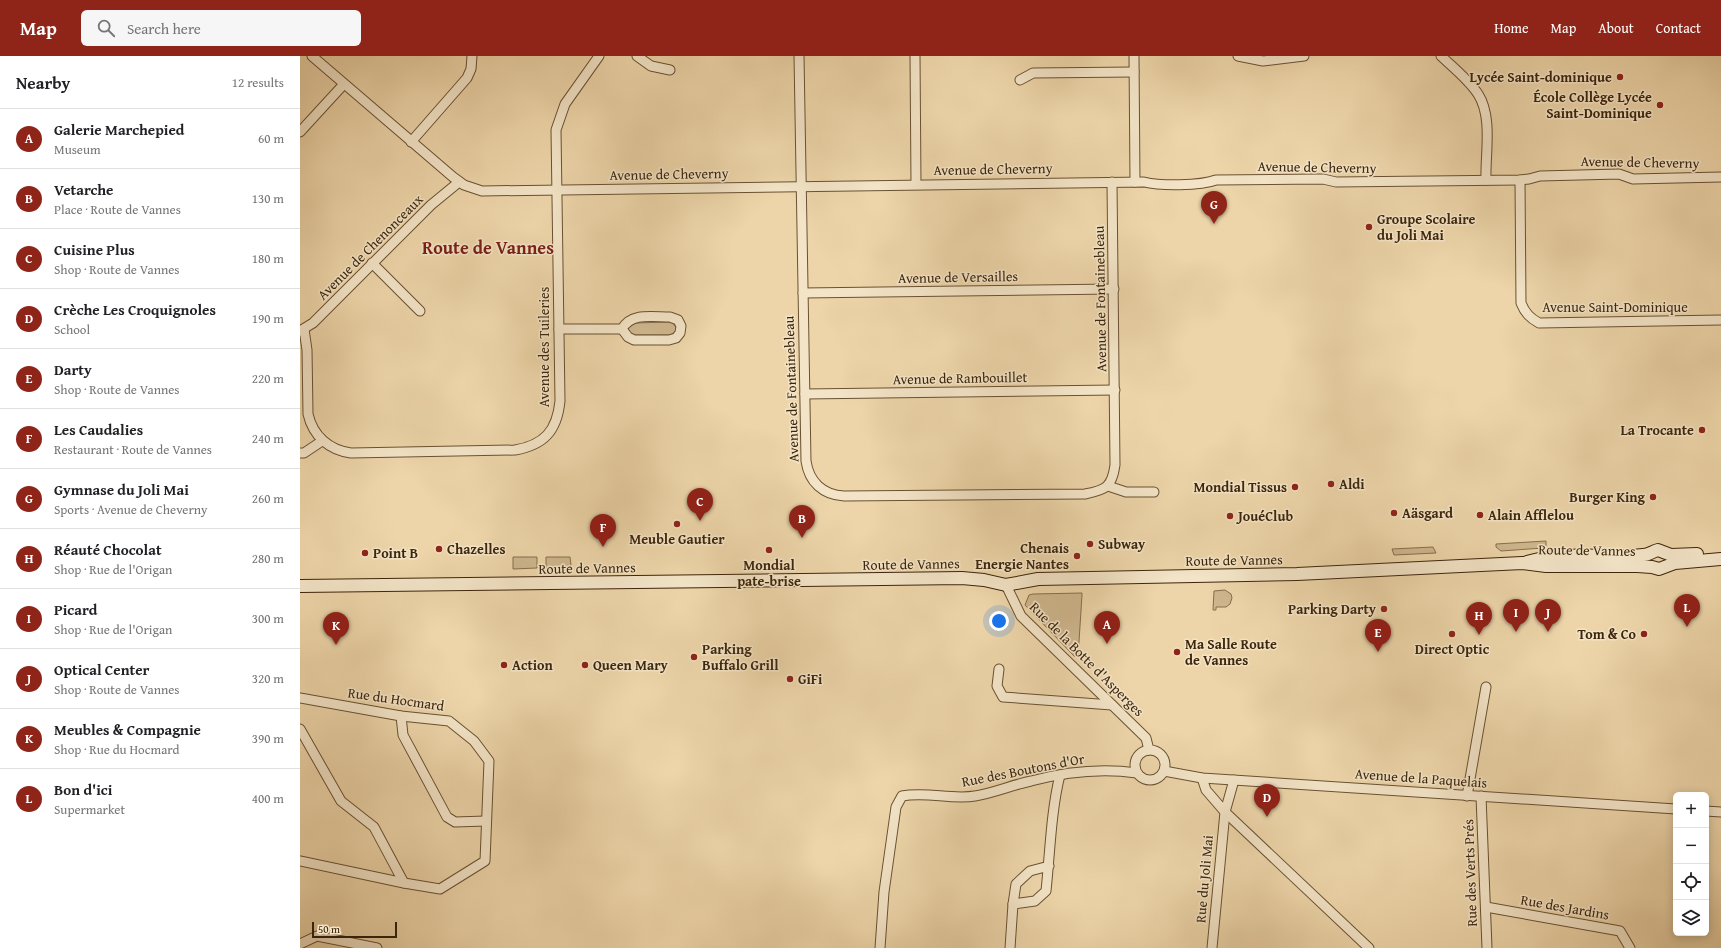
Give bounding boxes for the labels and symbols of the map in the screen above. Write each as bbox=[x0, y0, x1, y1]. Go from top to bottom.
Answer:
place label: Lycée Saint-dominique bbox=[1470, 67, 1612, 87]
marker: Lycée Saint-dominique bbox=[1615, 72, 1625, 82]
place label: École Collège Lycée Saint-Dominique bbox=[1533, 87, 1652, 123]
marker: École Collège Lycée Saint-Dominique bbox=[1655, 100, 1665, 110]
street label: Avenue de Cheverny bbox=[1580, 151, 1700, 173]
street label: Avenue de Cheverny bbox=[1257, 156, 1377, 178]
street label: Avenue de Cheverny bbox=[933, 158, 1053, 180]
street label: Avenue de Cheverny bbox=[609, 163, 729, 185]
street label: Avenue de Chenonceaux bbox=[313, 189, 428, 304]
pin: G bbox=[1201, 191, 1227, 224]
place label: Groupe Scolaire du Joli Mai bbox=[1377, 209, 1475, 245]
marker: Groupe Scolaire du Joli Mai bbox=[1364, 222, 1374, 232]
street label: Avenue de Fontainebleau bbox=[1089, 225, 1111, 372]
district label: Route de Vannes bbox=[422, 234, 554, 261]
street label: Avenue de Versailles bbox=[898, 266, 1018, 288]
street label: Avenue des Tuileries bbox=[534, 287, 554, 407]
street label: Avenue Saint-Dominique bbox=[1542, 297, 1688, 317]
street label: Avenue de Fontainebleau bbox=[778, 315, 804, 462]
street label: Avenue de Rambouillet bbox=[893, 367, 1028, 389]
place label: La Trocante bbox=[1620, 420, 1694, 440]
marker: La Trocante bbox=[1697, 425, 1707, 435]
place label: Aldi bbox=[1339, 474, 1365, 494]
place label: Mondial Tissus bbox=[1194, 477, 1287, 497]
marker: Aldi bbox=[1326, 479, 1336, 489]
marker: Mondial Tissus bbox=[1290, 482, 1300, 492]
place label: Burger King bbox=[1569, 487, 1646, 507]
pin: C bbox=[687, 488, 713, 521]
marker: Burger King bbox=[1648, 492, 1658, 502]
place label: Aäsgard bbox=[1402, 503, 1453, 523]
pin: B bbox=[789, 505, 815, 538]
place label: Alain Afflelou bbox=[1488, 505, 1574, 525]
place label: JouéClub bbox=[1236, 506, 1293, 526]
marker: Aäsgard bbox=[1389, 508, 1399, 518]
marker: Alain Afflelou bbox=[1475, 510, 1485, 520]
marker: JouéClub bbox=[1225, 511, 1235, 521]
pin: F bbox=[590, 514, 616, 547]
marker: Meuble Gautier bbox=[672, 519, 682, 529]
place label: Meuble Gautier bbox=[629, 529, 725, 549]
place label: Subway bbox=[1098, 534, 1146, 554]
place label: Chenais Energie Nantes bbox=[975, 538, 1069, 574]
place label: Chazelles bbox=[447, 539, 506, 559]
marker: Subway bbox=[1085, 539, 1095, 549]
street label: Route de Vannes bbox=[1538, 539, 1636, 561]
place label: Point B bbox=[373, 543, 418, 563]
marker: Chazelles bbox=[434, 544, 444, 554]
marker: Mondial pate-brise bbox=[764, 545, 774, 555]
marker: Point B bbox=[360, 548, 370, 558]
street label: Route de Vannes bbox=[1185, 549, 1283, 571]
marker: Chenais Energie Nantes bbox=[1072, 551, 1082, 561]
street label: Route de Vannes bbox=[862, 553, 960, 575]
place label: Mondial pate-brise bbox=[737, 555, 801, 591]
street label: Route de Vannes bbox=[538, 557, 636, 579]
pin: L bbox=[1674, 594, 1700, 627]
street label: Rue de la Botte d'Asperges bbox=[1026, 598, 1148, 720]
place label: Parking Darty bbox=[1288, 599, 1377, 619]
pin: I bbox=[1503, 599, 1529, 632]
pin: J bbox=[1535, 599, 1561, 632]
pin: H bbox=[1466, 602, 1492, 635]
marker: Parking Darty bbox=[1379, 604, 1389, 614]
your location bbox=[989, 611, 1009, 631]
pin: A bbox=[1094, 611, 1120, 644]
pin: K bbox=[323, 612, 349, 645]
pin: E bbox=[1365, 619, 1391, 652]
place label: Tom & Co bbox=[1577, 624, 1637, 644]
marker: Direct Optic bbox=[1447, 629, 1457, 639]
marker: Tom & Co bbox=[1639, 629, 1649, 639]
place label: Ma Salle Route de Vannes bbox=[1185, 634, 1277, 670]
place label: Parking Buffalo Grill bbox=[702, 639, 779, 675]
place label: Direct Optic bbox=[1415, 639, 1490, 659]
marker: Ma Salle Route de Vannes bbox=[1172, 647, 1182, 657]
marker: Parking Buffalo Grill bbox=[689, 652, 699, 662]
place label: Action bbox=[512, 655, 553, 675]
place label: Queen Mary bbox=[593, 655, 669, 675]
marker: Action bbox=[499, 660, 509, 670]
marker: Queen Mary bbox=[580, 660, 590, 670]
place label: GiFi bbox=[798, 669, 823, 689]
marker: GiFi bbox=[785, 674, 795, 684]
street label: Rue du Hocmard bbox=[346, 682, 446, 716]
street label: Rue des Boutons d'Or bbox=[960, 748, 1086, 792]
street label: Avenue de la Paquelais bbox=[1354, 763, 1488, 793]
pin: D bbox=[1254, 784, 1280, 817]
street label: Rue des Verts Prés bbox=[1458, 819, 1482, 927]
street label: Rue du Joli Mai bbox=[1190, 834, 1218, 924]
street label: Rue des Jardins bbox=[1519, 889, 1611, 925]
scale bar bbox=[312, 920, 397, 939]

